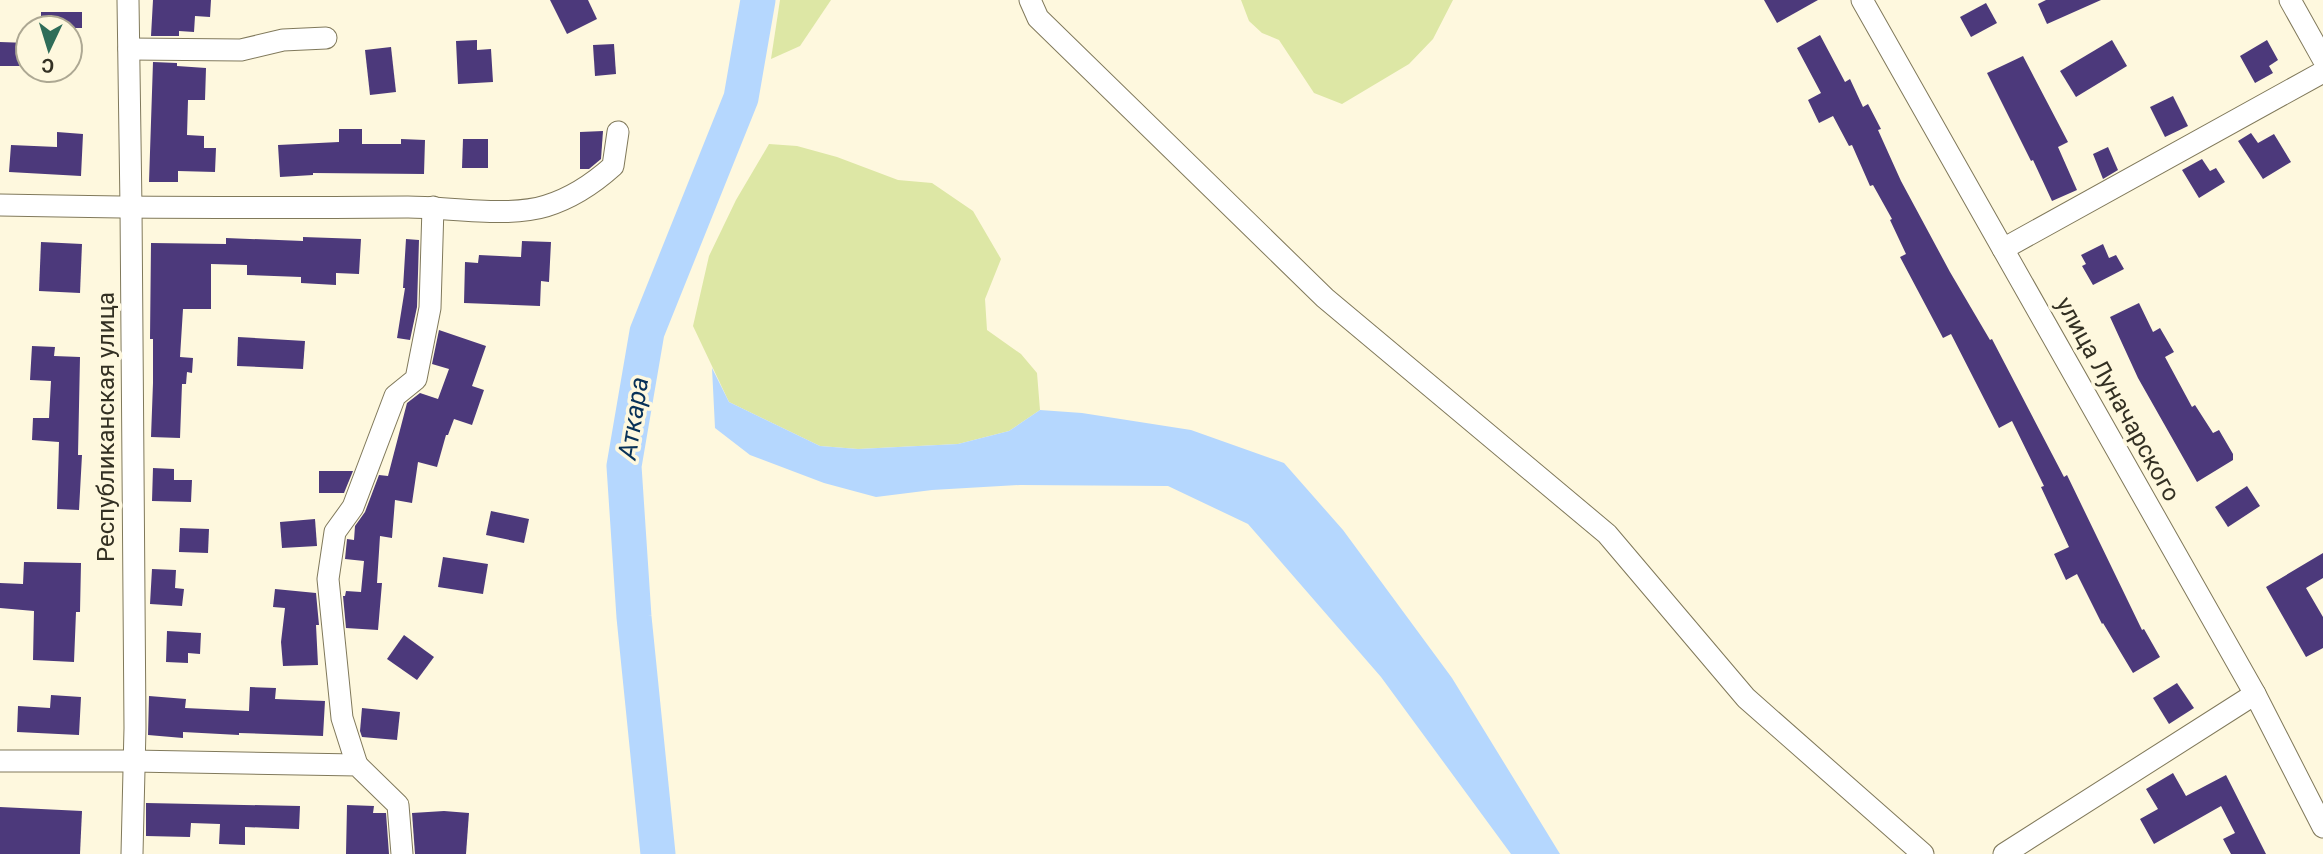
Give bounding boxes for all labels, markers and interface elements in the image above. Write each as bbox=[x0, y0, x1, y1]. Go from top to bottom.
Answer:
north arrow bbox=[14, 14, 84, 84]
text: С bbox=[41, 54, 55, 77]
street label: Республиканская улица bbox=[92, 292, 120, 562]
street label: улица Луначарского bbox=[2050, 292, 2186, 506]
water label: Аткара bbox=[611, 375, 654, 463]

